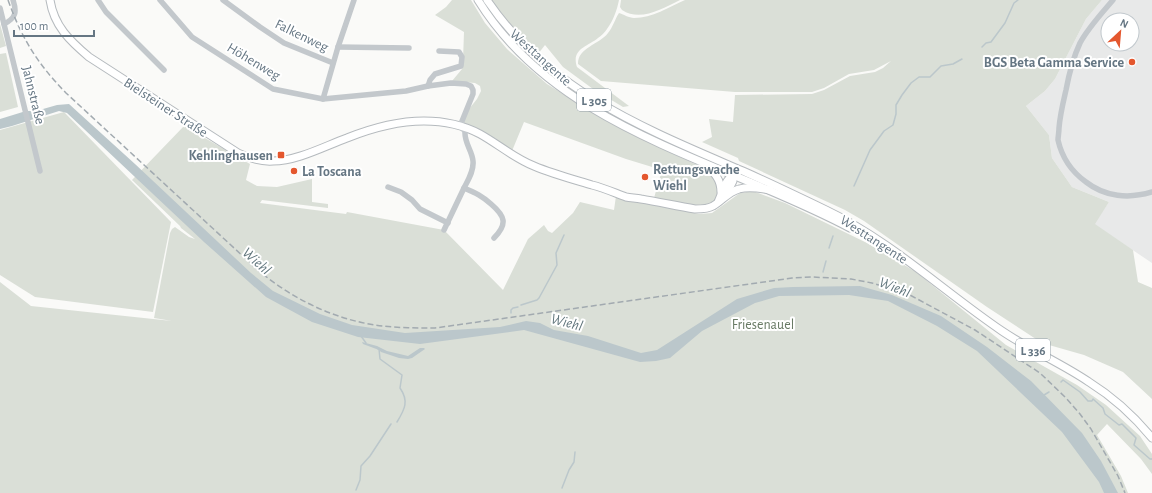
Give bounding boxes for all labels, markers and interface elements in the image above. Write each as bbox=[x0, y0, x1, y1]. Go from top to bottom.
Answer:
scale bar bbox=[14, 12, 94, 38]
north arrow bbox=[1100, 12, 1140, 52]
street label: Falkenweg bbox=[273, 17, 331, 55]
text: N bbox=[1118, 17, 1130, 30]
text: 100 m bbox=[20, 20, 48, 32]
street label: Westtangente bbox=[507, 27, 574, 89]
street label: Höhenweg bbox=[224, 41, 283, 83]
place label: BGS Beta Gamma Service bbox=[984, 56, 1124, 70]
marker: BGS Beta Gamma Service bbox=[1127, 57, 1137, 67]
street label: Jahnstraße bbox=[19, 65, 47, 126]
street label: Bielsteiner Straße bbox=[121, 76, 210, 140]
road number: L 305 bbox=[577, 89, 611, 111]
place label: Kehlinghausen bbox=[188, 149, 273, 163]
marker: Kehlinghausen bbox=[276, 150, 286, 160]
place label: Rettungswache Wiehl bbox=[653, 163, 740, 193]
place label: La Toscana bbox=[302, 165, 362, 179]
marker: La Toscana bbox=[289, 166, 299, 176]
marker: Rettungswache Wiehl bbox=[640, 172, 650, 182]
street label: Westtangente bbox=[837, 213, 910, 267]
water label: Wiehl bbox=[240, 245, 274, 278]
water label: Wiehl bbox=[877, 275, 913, 300]
water label: Wiehl bbox=[549, 311, 585, 334]
park label: Friesenauel bbox=[732, 318, 794, 332]
road number: L 336 bbox=[1016, 339, 1050, 361]

